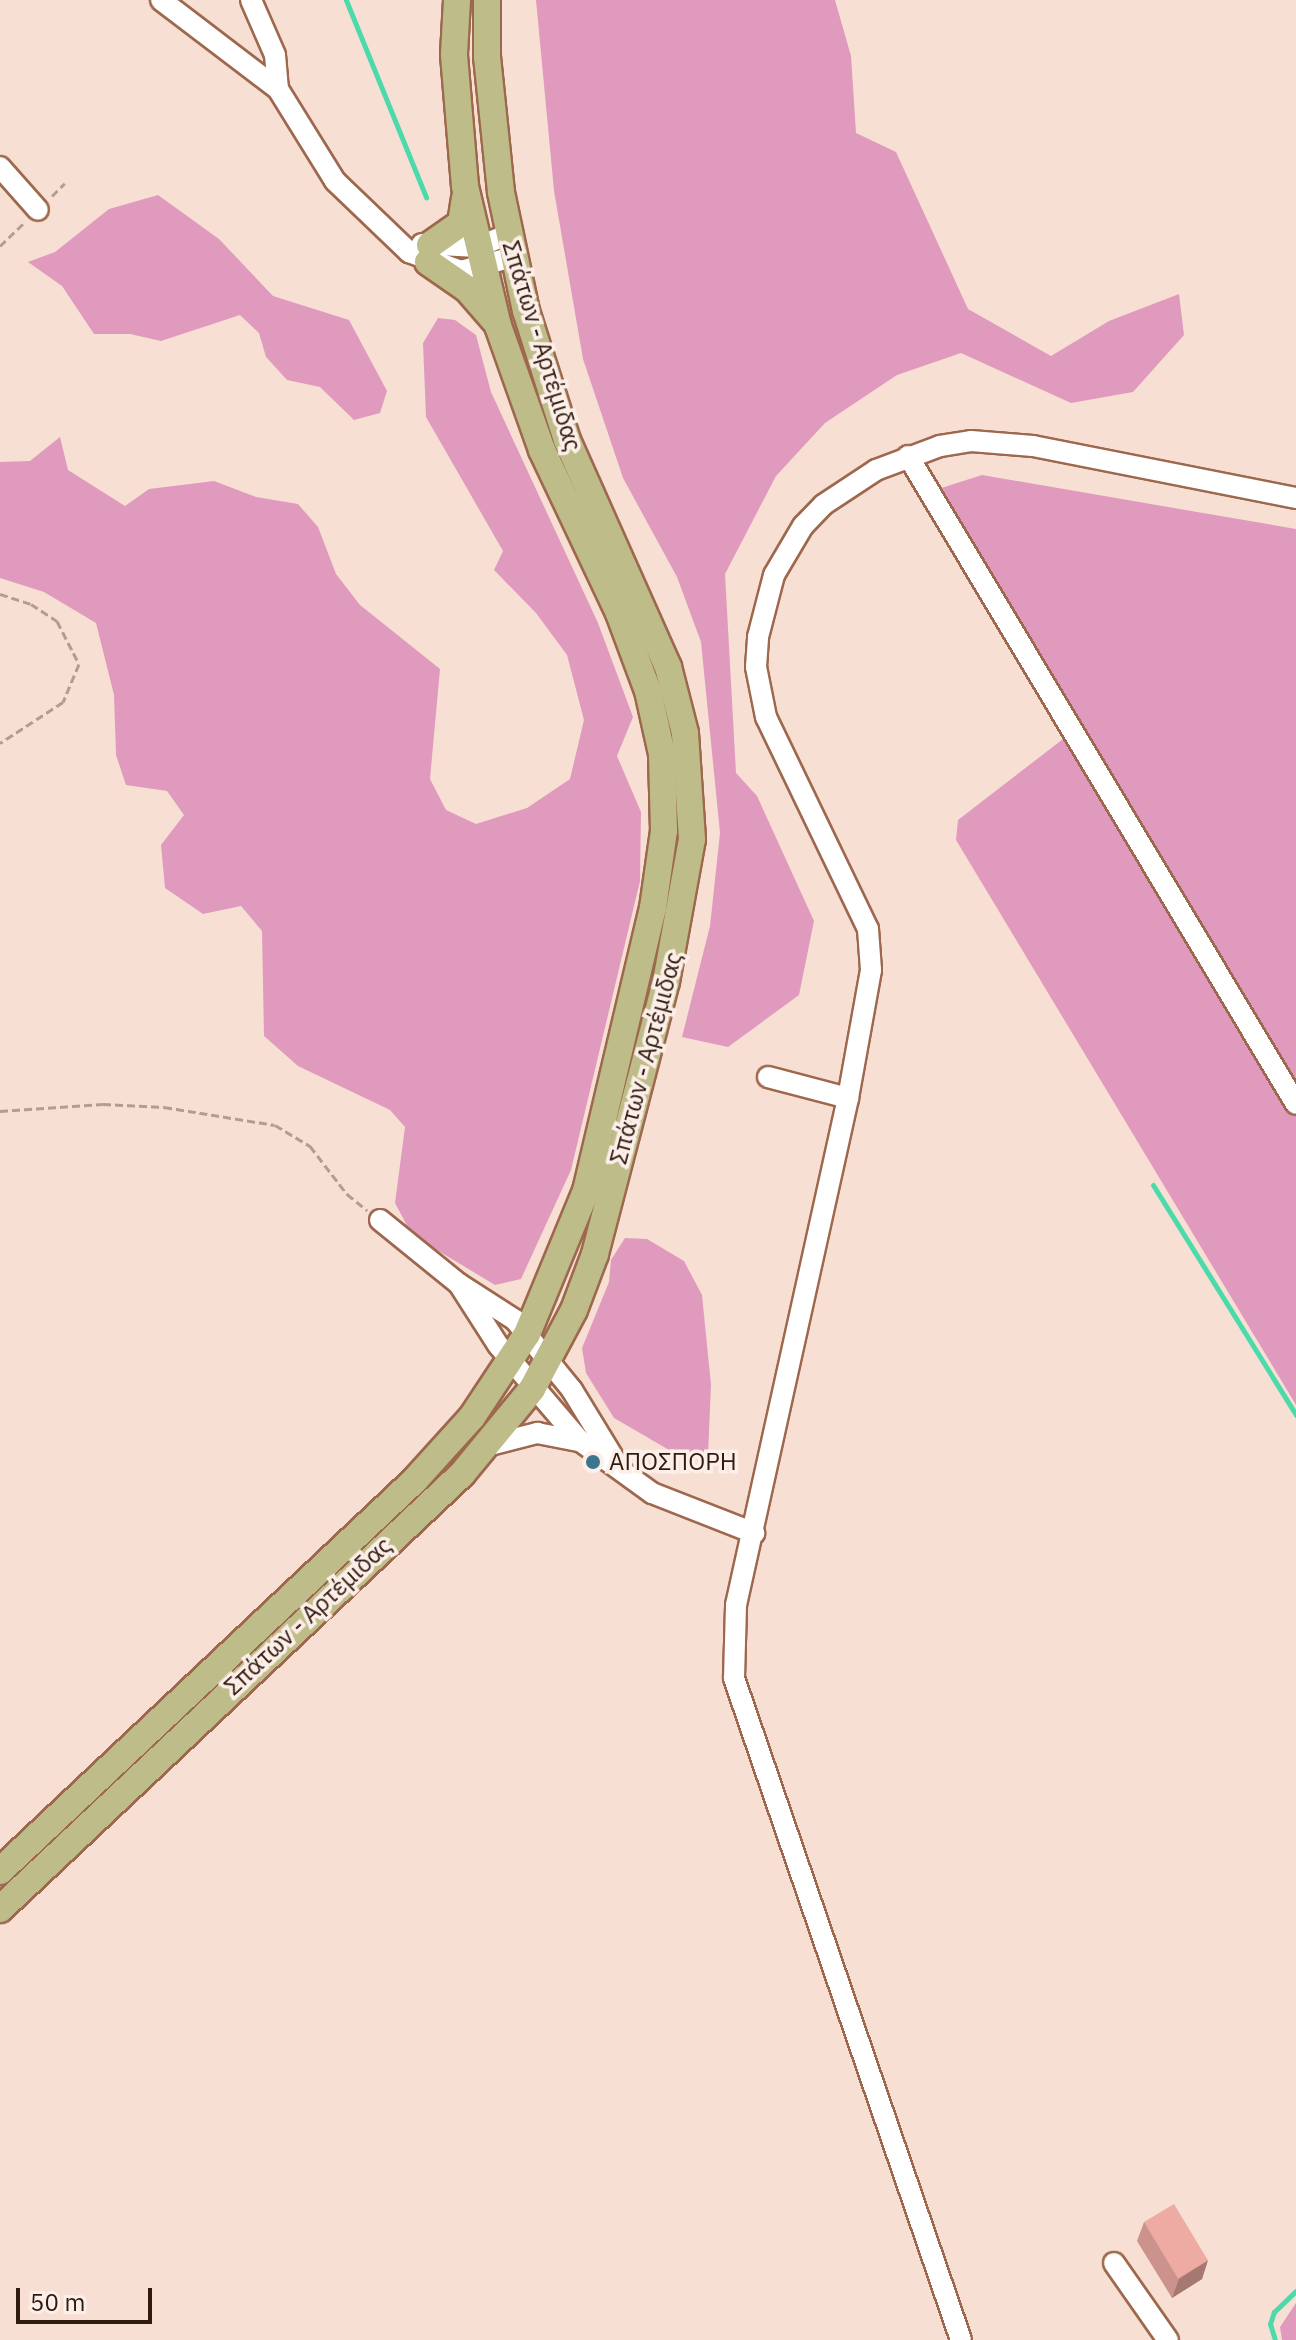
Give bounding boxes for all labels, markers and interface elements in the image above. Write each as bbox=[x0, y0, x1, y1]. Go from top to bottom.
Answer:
street label: Σπάτων - Αρτέμιδας bbox=[496, 237, 588, 455]
street label: Σπάτων - Αρτέμιδας bbox=[604, 949, 688, 1167]
place label: ΑΠΟΣΠΟΡΗ bbox=[609, 1448, 737, 1476]
marker: ΑΠΟΣΠΟΡΗ bbox=[584, 1453, 602, 1471]
street label: Σπάτων - Αρτέμιδας bbox=[218, 1531, 398, 1701]
scale bar bbox=[20, 2272, 156, 2322]
text: 50 m bbox=[30, 2286, 85, 2318]

